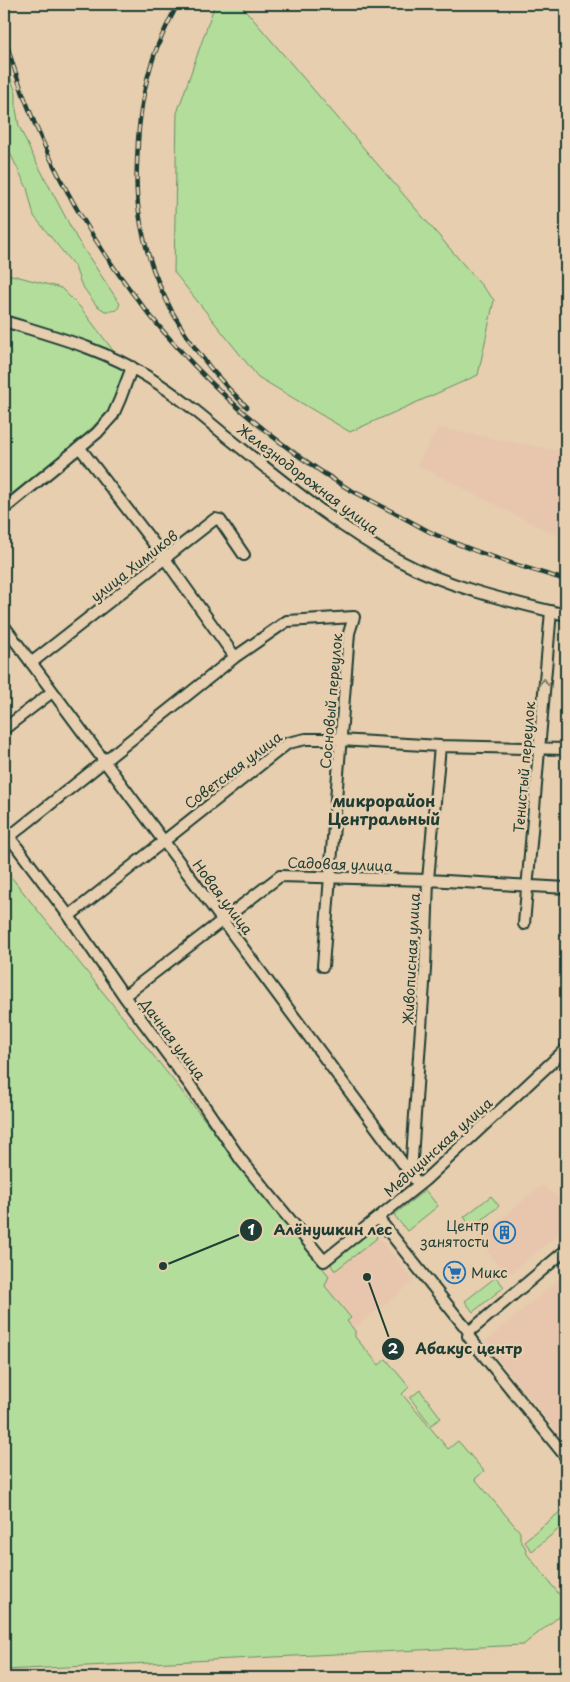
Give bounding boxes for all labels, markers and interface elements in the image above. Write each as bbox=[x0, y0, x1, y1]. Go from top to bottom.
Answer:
street label: Железнодорожная улица bbox=[233, 419, 383, 539]
street label: улица Химиков bbox=[86, 525, 182, 607]
street label: Сосновый переулок bbox=[315, 632, 347, 770]
one-way arrow bbox=[539, 678, 550, 686]
street label: Тенистый переулок bbox=[508, 700, 540, 834]
street label: Советская улица bbox=[180, 726, 286, 814]
district label: микрорайон Центральный bbox=[328, 788, 440, 830]
street label: Садовая улица bbox=[287, 852, 393, 876]
street label: Новая улица bbox=[188, 855, 258, 939]
street label: Живописная улица bbox=[397, 892, 425, 1026]
street label: Дачная улица bbox=[135, 993, 211, 1084]
street label: Медицинская улица bbox=[379, 1092, 497, 1201]
callout: Алёнушкин лес bbox=[238, 1215, 402, 1245]
place label: Центр занятости bbox=[420, 1215, 489, 1252]
text: 1 bbox=[247, 1217, 255, 1240]
text: Алёнушкин лес bbox=[274, 1217, 392, 1240]
building icon: Центр занятости bbox=[493, 1221, 517, 1245]
supermarket icon: Микс bbox=[443, 1260, 467, 1284]
place label: Микс bbox=[471, 1262, 508, 1283]
callout: Абакус центр bbox=[380, 1334, 533, 1364]
text: 2 bbox=[388, 1336, 399, 1359]
text: Абакус центр bbox=[415, 1336, 522, 1359]

